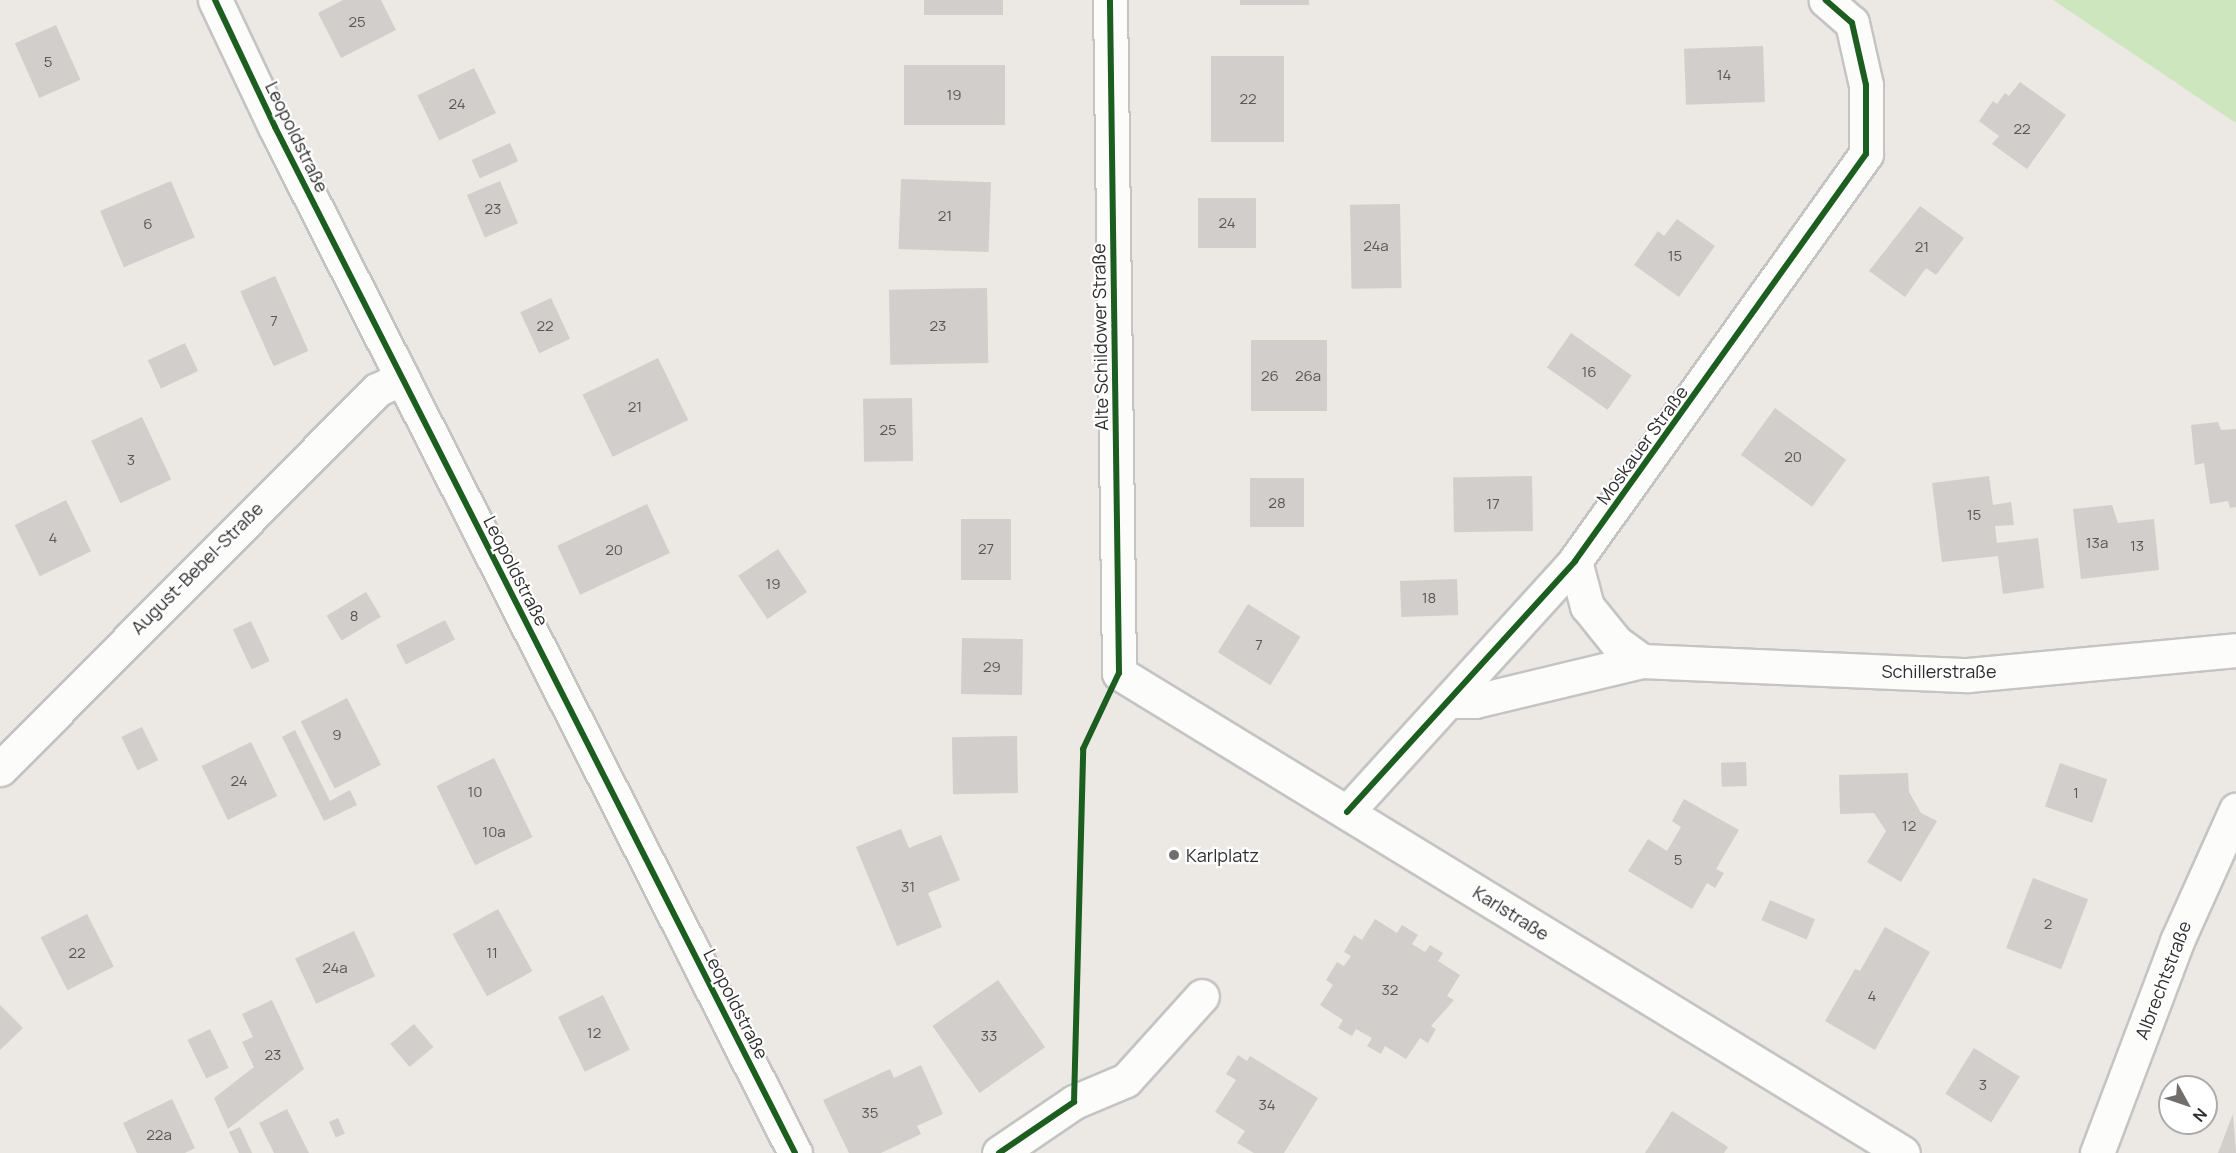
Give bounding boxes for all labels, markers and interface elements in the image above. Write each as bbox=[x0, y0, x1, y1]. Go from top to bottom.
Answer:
house number: 25 bbox=[348, 13, 366, 31]
house number: 5 bbox=[44, 53, 52, 71]
house number: 14 bbox=[1717, 66, 1731, 84]
street label: Leopoldstraße bbox=[261, 78, 333, 196]
house number: 19 bbox=[946, 86, 962, 104]
house number: 22 bbox=[1239, 90, 1257, 108]
house number: 24 bbox=[448, 95, 466, 113]
house number: 22 bbox=[2013, 120, 2031, 138]
house number: 23 bbox=[485, 200, 501, 218]
house number: 21 bbox=[938, 207, 952, 225]
house number: 24 bbox=[1218, 214, 1236, 232]
house number: 6 bbox=[143, 215, 153, 233]
house number: 24a bbox=[1363, 237, 1389, 255]
house number: 21 bbox=[1915, 238, 1929, 256]
street label: Alte Schildower Straße bbox=[1088, 243, 1112, 431]
house number: 15 bbox=[1668, 247, 1682, 265]
house number: 7 bbox=[270, 312, 278, 330]
house number: 22 bbox=[536, 317, 554, 335]
house number: 23 bbox=[930, 317, 946, 335]
house number: 16 bbox=[1581, 363, 1597, 381]
house number: 26 bbox=[1261, 367, 1279, 385]
house number: 26a bbox=[1295, 367, 1321, 385]
street label: Moskauer Straße bbox=[1592, 382, 1692, 508]
house number: 21 bbox=[628, 398, 642, 416]
house number: 25 bbox=[879, 421, 897, 439]
house number: 20 bbox=[1784, 448, 1802, 466]
house number: 3 bbox=[127, 451, 135, 469]
house number: 28 bbox=[1268, 494, 1286, 512]
house number: 17 bbox=[1486, 495, 1500, 513]
street label: August-Bebel-Straße bbox=[126, 497, 268, 639]
house number: 15 bbox=[1967, 506, 1981, 524]
street label: Leopoldstraße bbox=[479, 512, 553, 630]
house number: 4 bbox=[49, 529, 57, 547]
house number: 13a bbox=[2086, 534, 2108, 552]
house number: 13 bbox=[2130, 537, 2144, 555]
house number: 27 bbox=[978, 540, 994, 558]
house number: 20 bbox=[605, 541, 623, 559]
house number: 19 bbox=[765, 575, 781, 593]
house number: 18 bbox=[1422, 589, 1436, 607]
house number: 8 bbox=[350, 607, 358, 625]
house number: 7 bbox=[1255, 636, 1263, 654]
house number: 29 bbox=[983, 658, 1001, 676]
street label: Schillerstraße bbox=[1881, 660, 1997, 682]
house number: 9 bbox=[332, 726, 342, 744]
house number: 24 bbox=[230, 772, 248, 790]
house number: 10 bbox=[468, 783, 482, 801]
house number: 1 bbox=[2073, 784, 2079, 802]
house number: 12 bbox=[1902, 817, 1916, 835]
house number: 10a bbox=[482, 823, 506, 841]
place label: Karlplatz bbox=[1186, 844, 1259, 866]
marker: Karlplatz bbox=[1167, 848, 1181, 862]
house number: 5 bbox=[1674, 851, 1682, 869]
house number: 31 bbox=[901, 878, 915, 896]
street label: Karlstraße bbox=[1469, 881, 1553, 945]
house number: 2 bbox=[2044, 915, 2052, 933]
street label: Albrechtstraße bbox=[2131, 918, 2195, 1042]
house number: 22 bbox=[68, 944, 86, 962]
house number: 11 bbox=[486, 944, 498, 962]
street label: Leopoldstraße bbox=[699, 945, 773, 1063]
house number: 24a bbox=[322, 959, 348, 977]
house number: 32 bbox=[1382, 981, 1398, 999]
house number: 4 bbox=[1868, 987, 1876, 1005]
house number: 12 bbox=[587, 1024, 601, 1042]
house number: 33 bbox=[981, 1027, 997, 1045]
house number: 23 bbox=[265, 1046, 281, 1064]
north arrow bbox=[2158, 1075, 2218, 1135]
house number: 3 bbox=[1979, 1076, 1987, 1094]
house number: 34 bbox=[1258, 1096, 1276, 1114]
house number: 35 bbox=[862, 1104, 878, 1122]
text: N bbox=[2188, 1104, 2212, 1127]
house number: 22a bbox=[146, 1126, 172, 1144]

